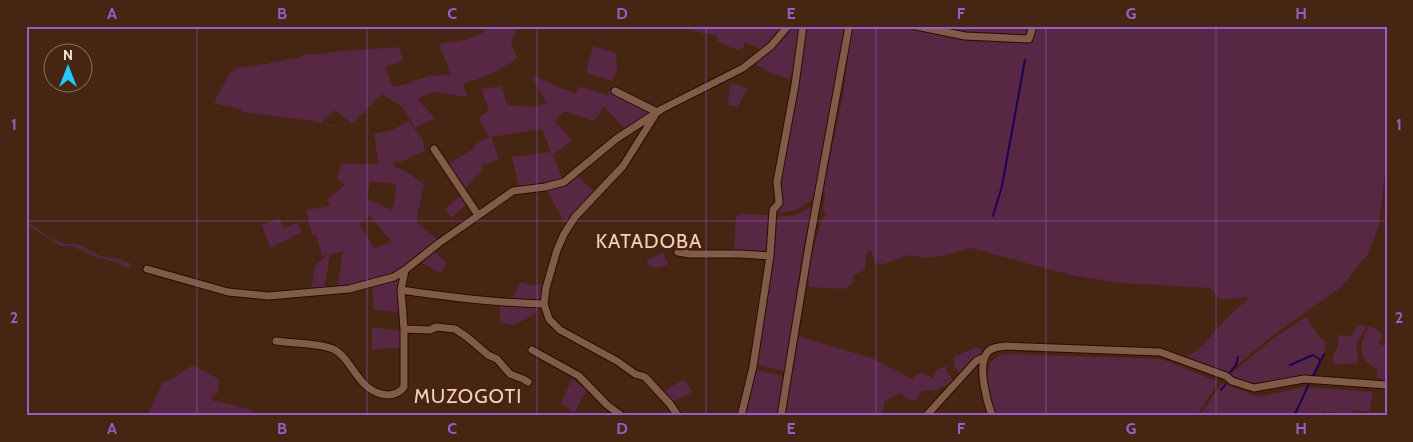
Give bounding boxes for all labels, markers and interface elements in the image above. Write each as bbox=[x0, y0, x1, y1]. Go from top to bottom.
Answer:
text: A bbox=[107, 4, 117, 23]
text: B bbox=[277, 4, 287, 23]
text: C bbox=[447, 4, 457, 23]
text: D bbox=[616, 4, 628, 23]
text: E bbox=[786, 4, 796, 23]
text: F bbox=[957, 4, 966, 23]
text: G bbox=[1126, 4, 1136, 23]
text: H bbox=[1295, 4, 1307, 23]
north arrow bbox=[42, 42, 92, 92]
text: N bbox=[63, 46, 73, 64]
text: 1 bbox=[11, 115, 17, 134]
text: 1 bbox=[1396, 115, 1402, 134]
district label: KATADOBA bbox=[596, 229, 702, 253]
text: 2 bbox=[10, 308, 18, 327]
text: 2 bbox=[1395, 308, 1403, 327]
district label: MUZOGOTI bbox=[414, 384, 522, 408]
text: A bbox=[107, 419, 117, 438]
text: B bbox=[277, 419, 287, 438]
text: C bbox=[447, 419, 457, 438]
text: D bbox=[616, 419, 628, 438]
text: E bbox=[786, 419, 796, 438]
text: F bbox=[957, 419, 966, 438]
text: G bbox=[1126, 419, 1136, 438]
text: H bbox=[1295, 419, 1307, 438]

